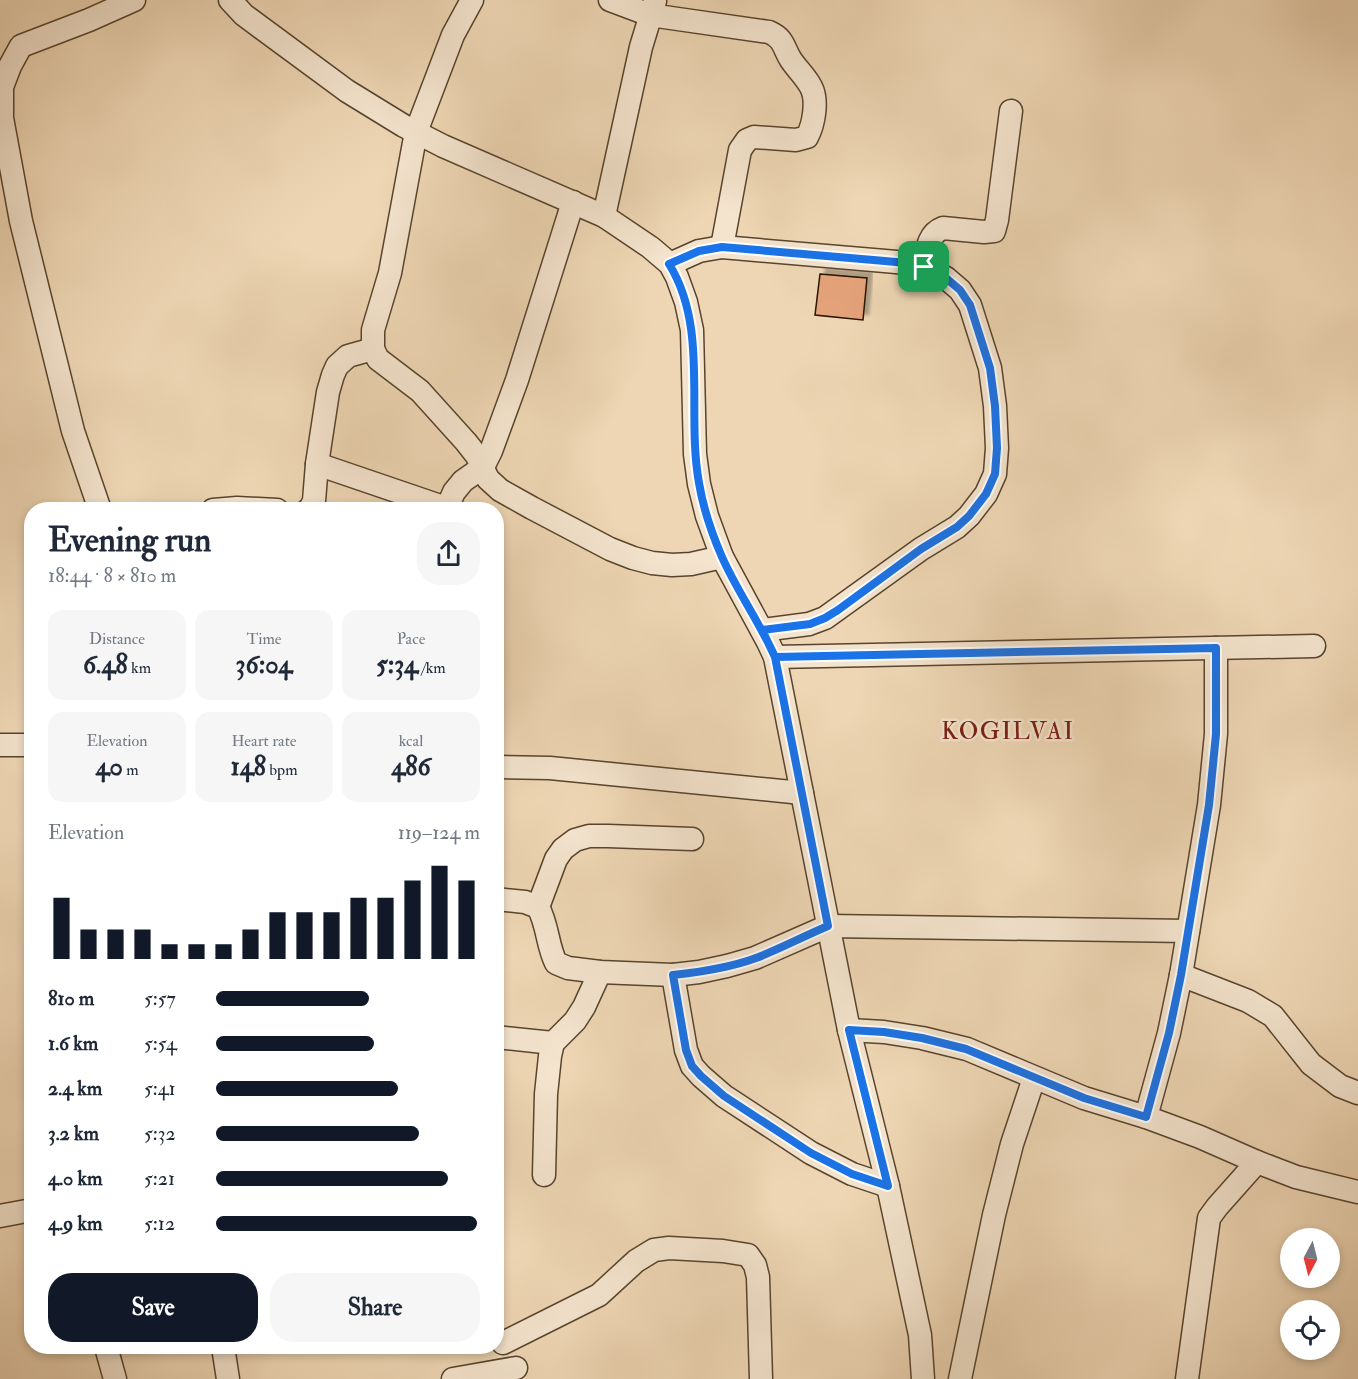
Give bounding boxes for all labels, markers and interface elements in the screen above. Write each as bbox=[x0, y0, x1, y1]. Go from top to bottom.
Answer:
pin bbox=[898, 241, 949, 292]
icon: arrive bbox=[907, 250, 940, 283]
text: Evening run bbox=[48, 520, 211, 561]
button: share bbox=[417, 522, 480, 585]
text: 18:44 · 8 × 810 m bbox=[48, 563, 176, 588]
text: Distance bbox=[89, 629, 145, 649]
text: Time bbox=[247, 629, 281, 649]
text: Pace bbox=[397, 629, 425, 649]
text: 6.48 bbox=[83, 649, 128, 681]
text: 36:04 bbox=[236, 649, 292, 681]
text: 5:34 bbox=[376, 649, 418, 681]
text: km bbox=[128, 658, 151, 678]
text: /km bbox=[418, 658, 446, 678]
district label: KOGILVAI bbox=[941, 716, 1075, 747]
text: Elevation bbox=[87, 731, 147, 751]
text: Heart rate bbox=[231, 731, 297, 751]
text: kcal bbox=[399, 731, 423, 751]
text: 40 bbox=[95, 751, 123, 783]
text: 148 bbox=[230, 751, 266, 783]
text: 486 bbox=[391, 751, 431, 783]
text: m bbox=[123, 760, 139, 780]
text: bpm bbox=[266, 760, 298, 780]
text: Elevation bbox=[48, 820, 124, 845]
text: 119–124 m bbox=[398, 820, 480, 845]
text: 810 m bbox=[48, 986, 94, 1011]
text: 5:57 bbox=[144, 986, 176, 1011]
text: 1.6 km bbox=[48, 1031, 98, 1056]
text: 5:54 bbox=[144, 1031, 177, 1056]
text: 2.4 km bbox=[48, 1076, 102, 1101]
text: 5:41 bbox=[144, 1076, 176, 1101]
text: 3.2 km bbox=[48, 1121, 99, 1146]
text: 5:32 bbox=[144, 1121, 176, 1146]
text: 4.0 km bbox=[48, 1166, 103, 1191]
text: 5:21 bbox=[144, 1166, 175, 1191]
text: 4.9 km bbox=[48, 1211, 103, 1236]
text: 5:12 bbox=[144, 1211, 175, 1236]
north arrow bbox=[1280, 1228, 1340, 1288]
map controls bbox=[1280, 1228, 1340, 1360]
button: Save bbox=[48, 1273, 258, 1342]
button: Share bbox=[270, 1273, 480, 1342]
button: locate bbox=[1280, 1300, 1340, 1360]

